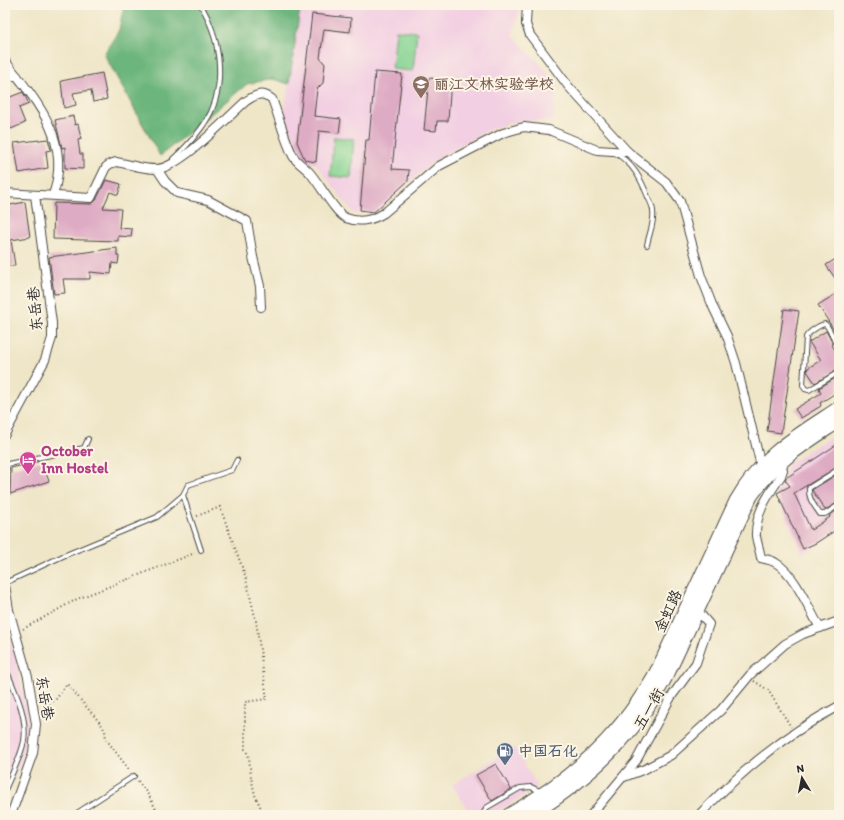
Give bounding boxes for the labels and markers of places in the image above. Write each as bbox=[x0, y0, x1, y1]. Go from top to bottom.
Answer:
school or university icon: 丽江文林实验学校 bbox=[411, 74, 431, 99]
place label: 丽江文林实验学校 bbox=[434, 75, 554, 93]
place label: October Inn Hostel bbox=[41, 442, 109, 477]
hotel icon: October Inn Hostel bbox=[18, 450, 38, 475]
fuel station icon: 中国石化 bbox=[495, 741, 515, 766]
place label: 中国石化 bbox=[518, 742, 578, 760]

